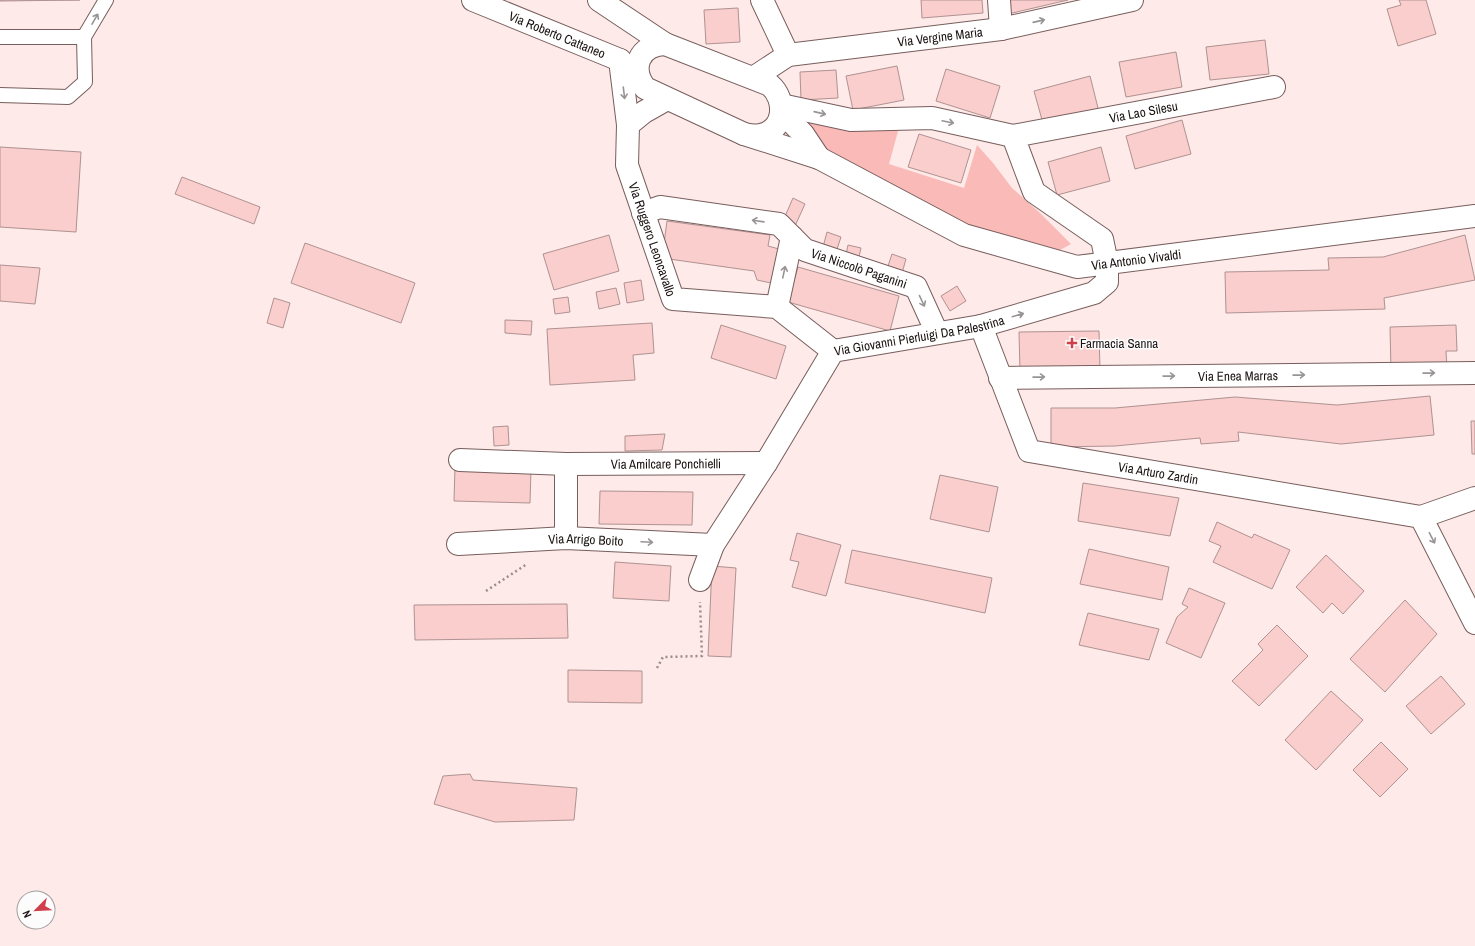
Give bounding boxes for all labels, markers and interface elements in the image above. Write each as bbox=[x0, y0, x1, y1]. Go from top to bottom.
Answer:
street label: Via Roberto Cattaneo bbox=[506, 8, 608, 62]
one-way arrow bbox=[92, 13, 99, 25]
one-way arrow bbox=[1032, 16, 1045, 24]
street label: Via Vergine Maria bbox=[896, 23, 984, 51]
one-way arrow bbox=[620, 86, 628, 99]
street label: Via Lao Silesu bbox=[1108, 97, 1179, 127]
one-way arrow bbox=[813, 110, 826, 118]
one-way arrow bbox=[941, 118, 954, 126]
street label: Via Ruggero Leoncavallo bbox=[625, 180, 680, 299]
one-way arrow bbox=[752, 217, 765, 225]
street label: Via Niccolò Paganini bbox=[809, 245, 909, 292]
street label: Via Antonio Vivaldi bbox=[1090, 246, 1182, 274]
one-way arrow bbox=[781, 266, 789, 279]
one-way arrow bbox=[919, 294, 926, 306]
one-way arrow bbox=[1011, 311, 1024, 318]
street label: Via Giovanni Pierluigi Da Palestrina bbox=[833, 312, 1006, 360]
place label: Farmacia Sanna bbox=[1080, 335, 1158, 352]
marker: Farmacia Sanna bbox=[1067, 338, 1077, 348]
street label: Via Enea Marras bbox=[1198, 367, 1278, 385]
one-way arrow bbox=[1422, 369, 1435, 377]
one-way arrow bbox=[1292, 371, 1305, 378]
one-way arrow bbox=[1162, 372, 1175, 380]
one-way arrow bbox=[1032, 373, 1045, 381]
street label: Via Amilcare Ponchielli bbox=[611, 455, 721, 473]
street label: Via Arturo Zardin bbox=[1117, 458, 1200, 488]
street label: Via Arrigo Boito bbox=[548, 530, 624, 550]
one-way arrow bbox=[1429, 532, 1436, 544]
one-way arrow bbox=[640, 538, 653, 546]
north arrow bbox=[16, 890, 56, 930]
text: N bbox=[19, 908, 35, 920]

